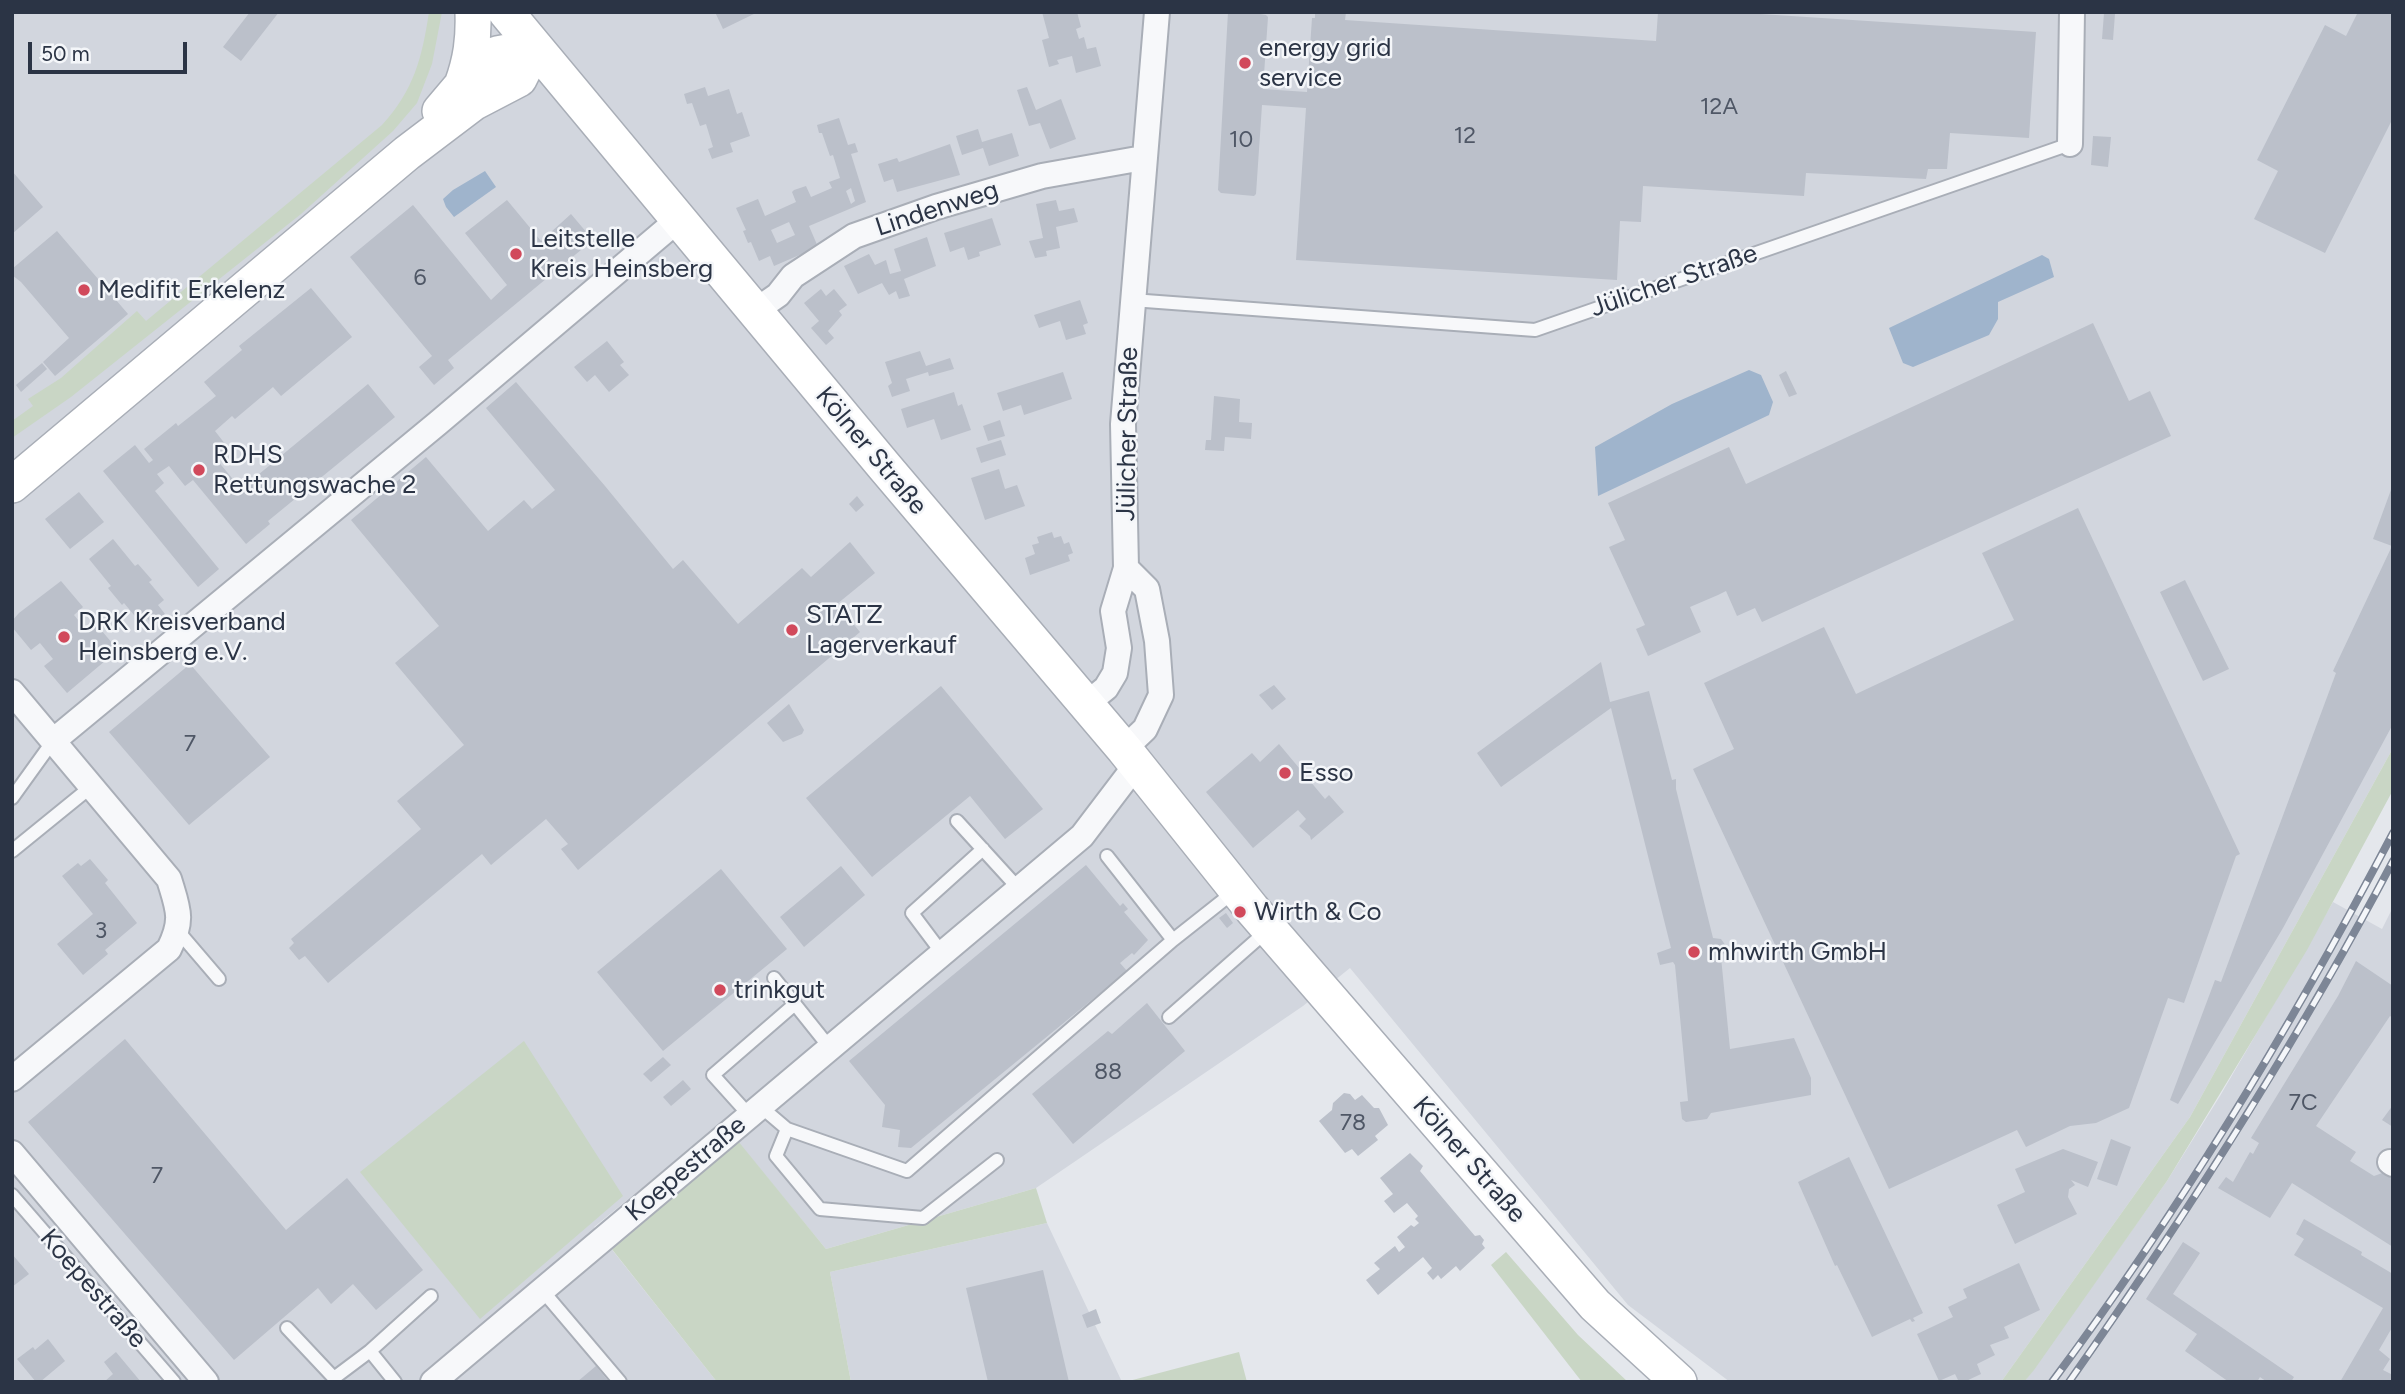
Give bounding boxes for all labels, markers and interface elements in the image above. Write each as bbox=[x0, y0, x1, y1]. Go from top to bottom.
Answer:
scale bar bbox=[32, 28, 191, 72]
place label: energy grid service bbox=[1259, 32, 1391, 94]
text: 50 m bbox=[41, 41, 90, 66]
marker: energy grid service bbox=[1237, 55, 1253, 71]
house number: 12A bbox=[1700, 93, 1738, 121]
house number: 12 bbox=[1454, 122, 1476, 150]
house number: 10 bbox=[1229, 126, 1253, 154]
street label: Lindenweg bbox=[872, 174, 1002, 244]
place label: Leitstelle Kreis Heinsberg bbox=[530, 223, 713, 284]
street label: Jülicher Straße bbox=[1587, 238, 1761, 324]
marker: Leitstelle Kreis Heinsberg bbox=[508, 246, 524, 262]
house number: 6 bbox=[413, 264, 427, 292]
place label: Medifit Erkelenz bbox=[98, 274, 285, 306]
marker: Medifit Erkelenz bbox=[76, 282, 92, 298]
street label: Jülicher Straße bbox=[1111, 347, 1145, 521]
street label: Kölner Straße bbox=[809, 381, 933, 521]
place label: RDHS Rettungswache 2 bbox=[213, 439, 417, 500]
marker: RDHS Rettungswache 2 bbox=[191, 462, 207, 478]
place label: STATZ Lagerverkauf bbox=[806, 599, 957, 660]
place label: DRK Kreisverband Heinsberg e.V. bbox=[78, 606, 286, 668]
marker: STATZ Lagerverkauf bbox=[784, 622, 800, 638]
marker: DRK Kreisverband Heinsberg e.V. bbox=[56, 629, 72, 645]
house number: 7 bbox=[184, 730, 196, 758]
place label: Esso bbox=[1299, 757, 1354, 789]
marker: Esso bbox=[1277, 765, 1293, 781]
place label: Wirth & Co bbox=[1254, 896, 1382, 928]
marker: Wirth & Co bbox=[1232, 904, 1248, 920]
house number: 3 bbox=[95, 917, 107, 945]
place label: mhwirth GmbH bbox=[1708, 936, 1887, 968]
marker: mhwirth GmbH bbox=[1686, 944, 1702, 960]
place label: trinkgut bbox=[734, 974, 825, 1006]
marker: trinkgut bbox=[712, 982, 728, 998]
house number: 88 bbox=[1094, 1058, 1122, 1086]
house number: 7C bbox=[2289, 1089, 2317, 1117]
street label: Kölner Straße bbox=[1406, 1090, 1532, 1230]
house number: 78 bbox=[1340, 1109, 1366, 1137]
street label: Koepestraße bbox=[620, 1110, 752, 1228]
house number: 7 bbox=[151, 1162, 163, 1190]
street label: Koepestraße bbox=[33, 1223, 153, 1355]

